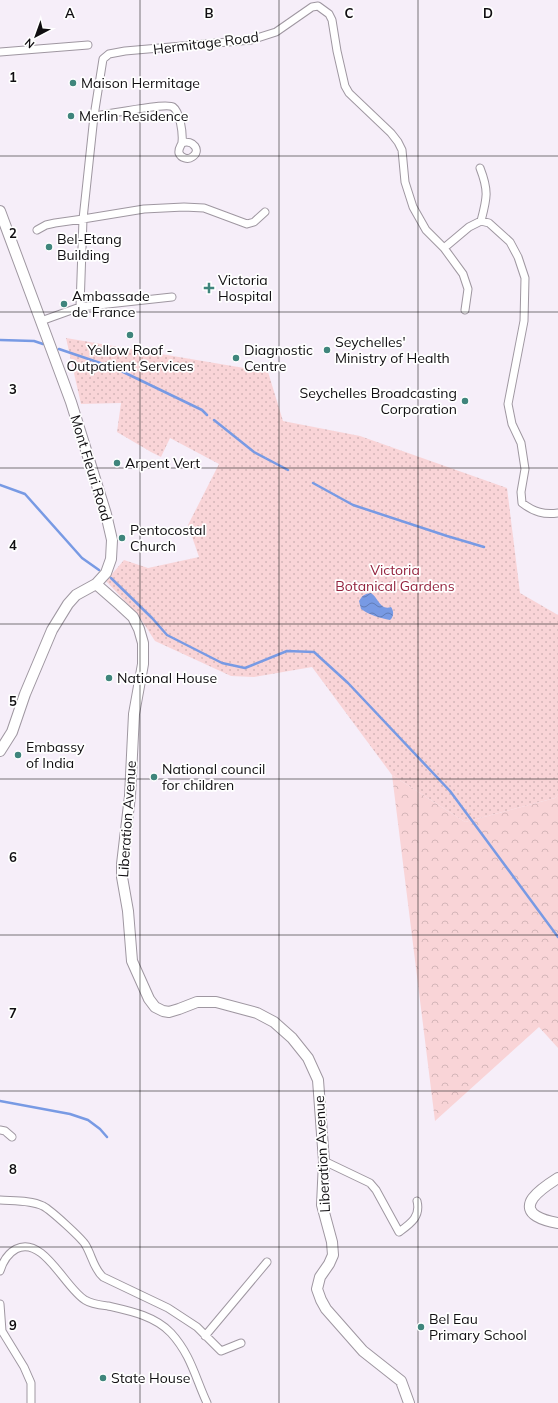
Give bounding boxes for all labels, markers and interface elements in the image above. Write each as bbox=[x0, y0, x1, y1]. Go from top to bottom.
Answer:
text: A bbox=[65, 5, 75, 21]
text: B bbox=[205, 5, 214, 21]
text: C bbox=[345, 5, 354, 21]
text: D bbox=[483, 5, 493, 21]
north arrow bbox=[16, 16, 56, 56]
street label: Hermitage Road bbox=[152, 28, 260, 58]
text: N bbox=[22, 36, 37, 52]
text: 1 bbox=[9, 69, 17, 85]
place label: Maison Hermitage bbox=[81, 74, 200, 92]
marker: Maison Hermitage bbox=[68, 78, 78, 88]
place label: Merlin Residence bbox=[79, 107, 188, 125]
marker: Merlin Residence bbox=[66, 111, 76, 121]
text: 2 bbox=[9, 225, 17, 241]
place label: Bel-Etang Building bbox=[57, 230, 122, 264]
marker: Bel-Etang Building bbox=[44, 242, 54, 252]
place label: Victoria Hospital bbox=[218, 271, 272, 305]
marker: Victoria Hospital bbox=[203, 282, 215, 294]
place label: Ambassade de France bbox=[72, 287, 150, 321]
marker: Ambassade de France bbox=[59, 299, 69, 309]
marker: Yellow Roof - Outpatient Services bbox=[125, 330, 135, 340]
place label: Seychelles' Ministry of Health bbox=[335, 333, 450, 367]
place label: Yellow Roof - Outpatient Services bbox=[66, 341, 194, 375]
place label: Diagnostic Centre bbox=[244, 341, 313, 375]
marker: Seychelles' Ministry of Health bbox=[322, 345, 332, 355]
marker: Diagnostic Centre bbox=[231, 353, 241, 363]
text: 3 bbox=[9, 381, 17, 397]
place label: Seychelles Broadcasting Corporation bbox=[299, 384, 457, 418]
marker: Seychelles Broadcasting Corporation bbox=[460, 396, 470, 406]
street label: Mont Fleuri Road bbox=[66, 413, 116, 523]
place label: Arpent Vert bbox=[125, 454, 200, 472]
marker: Arpent Vert bbox=[112, 458, 122, 468]
place label: Pentocostal Church bbox=[130, 521, 206, 555]
marker: Pentocostal Church bbox=[117, 533, 127, 543]
text: 4 bbox=[9, 537, 17, 553]
park label: Victoria Botanical Gardens bbox=[335, 561, 455, 595]
place label: National House bbox=[117, 669, 217, 687]
marker: National House bbox=[104, 673, 114, 683]
text: 5 bbox=[9, 693, 17, 709]
place label: Embassy of India bbox=[26, 738, 85, 772]
marker: Embassy of India bbox=[13, 750, 23, 760]
street label: Liberation Avenue bbox=[114, 760, 140, 878]
place label: National council for children bbox=[162, 760, 265, 794]
marker: National council for children bbox=[149, 772, 159, 782]
text: 6 bbox=[9, 849, 17, 865]
text: 7 bbox=[9, 1005, 17, 1021]
street label: Liberation Avenue bbox=[310, 1095, 334, 1213]
text: 8 bbox=[9, 1161, 17, 1177]
place label: Bel Eau Primary School bbox=[429, 1310, 527, 1344]
text: 9 bbox=[9, 1317, 17, 1333]
marker: Bel Eau Primary School bbox=[416, 1322, 426, 1332]
place label: State House bbox=[111, 1369, 190, 1387]
marker: State House bbox=[98, 1373, 108, 1383]

